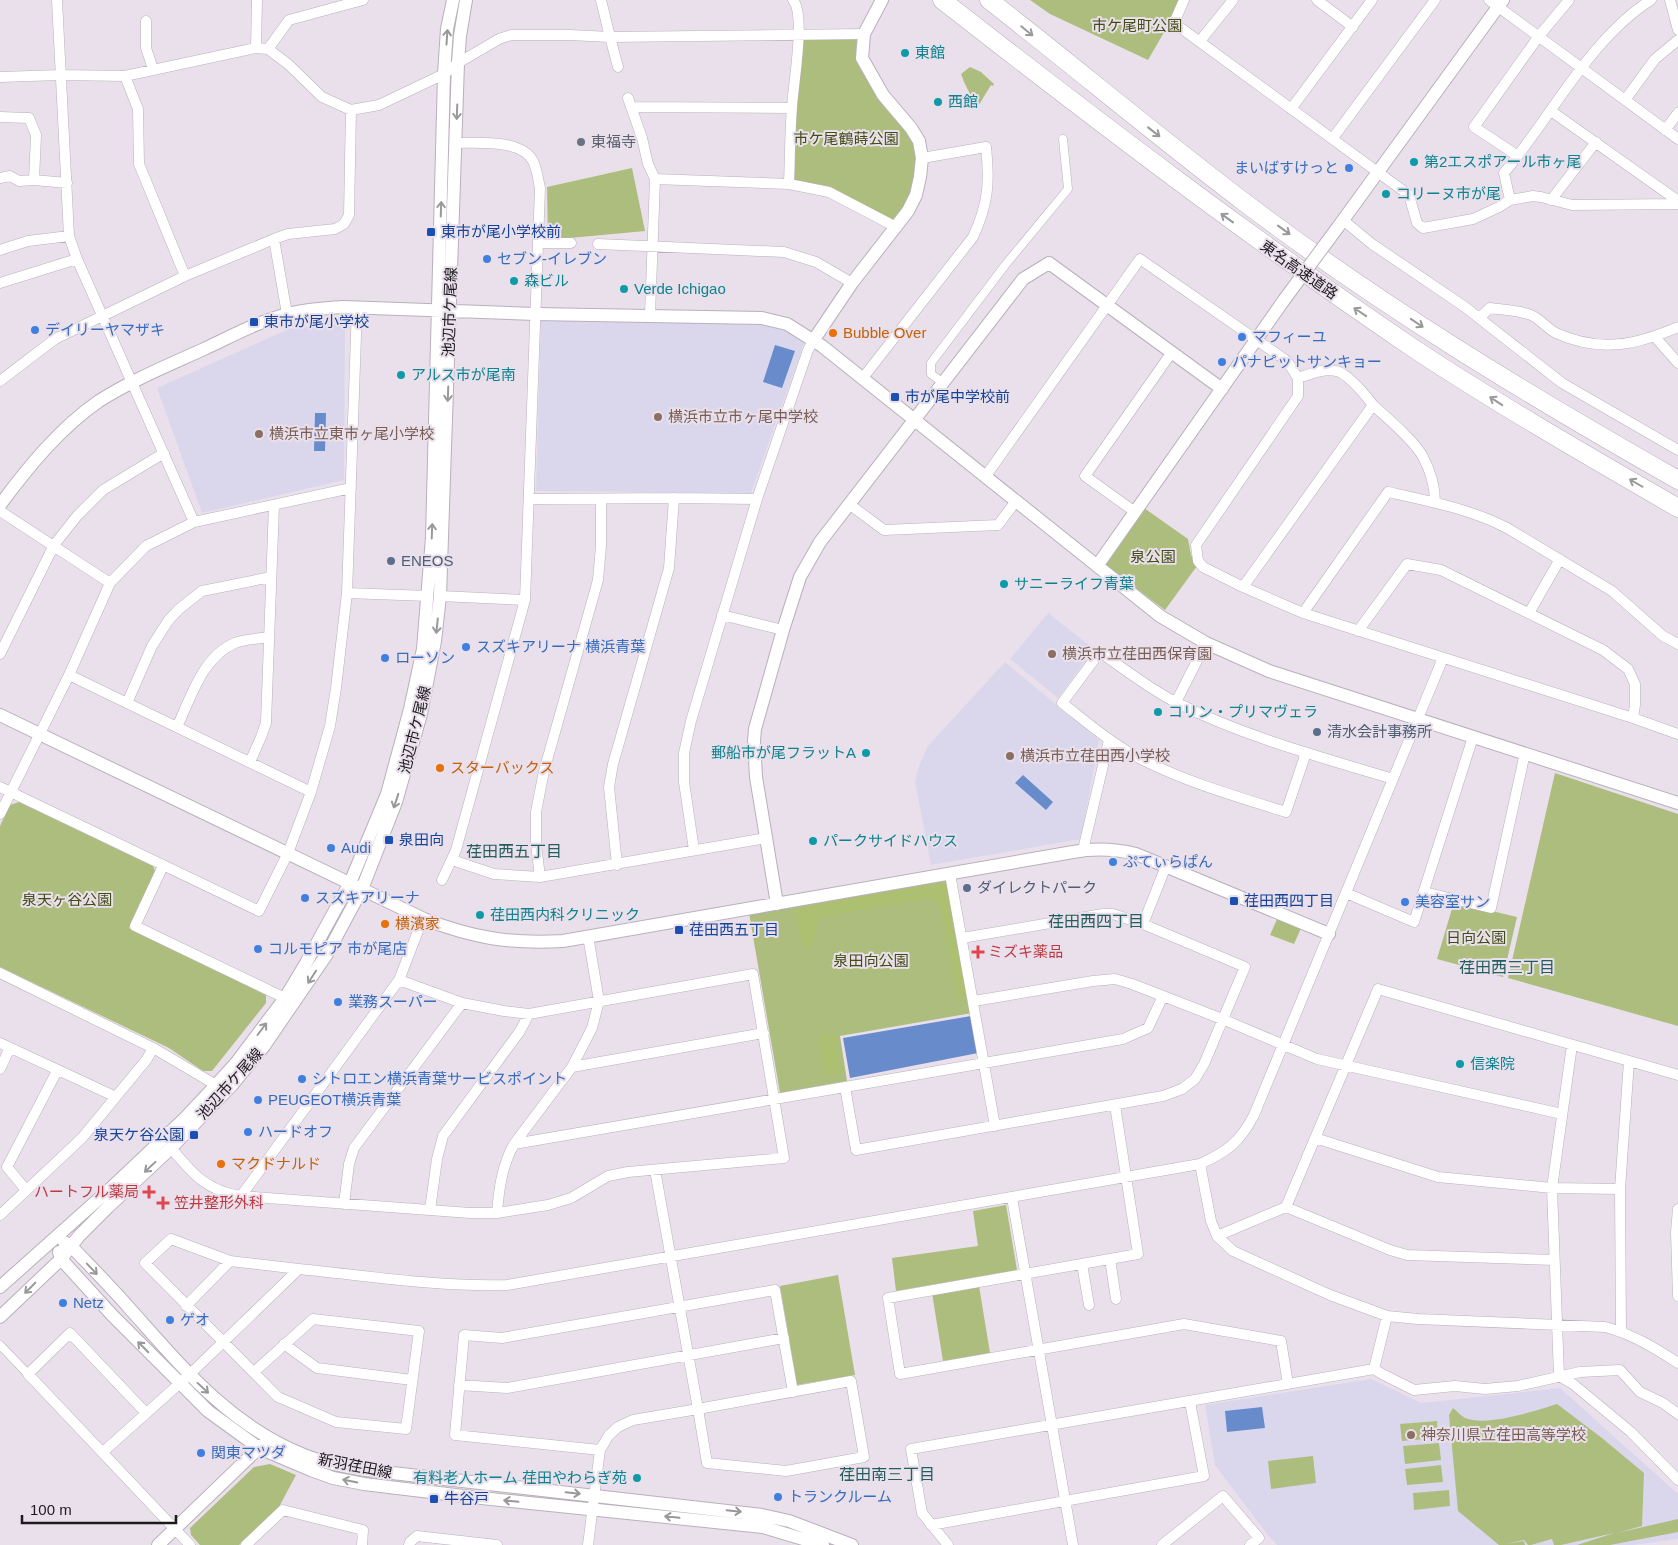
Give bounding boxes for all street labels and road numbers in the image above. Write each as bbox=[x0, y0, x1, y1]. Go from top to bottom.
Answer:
street label: 東名高速道路 bbox=[1258, 237, 1341, 302]
street label: 池辺市ケ尾線 bbox=[439, 267, 460, 357]
street label: 池辺市ケ尾線 bbox=[395, 684, 434, 776]
street label: 池辺市ケ尾線 bbox=[193, 1045, 266, 1123]
street label: 新羽荏田線 bbox=[317, 1450, 394, 1481]

